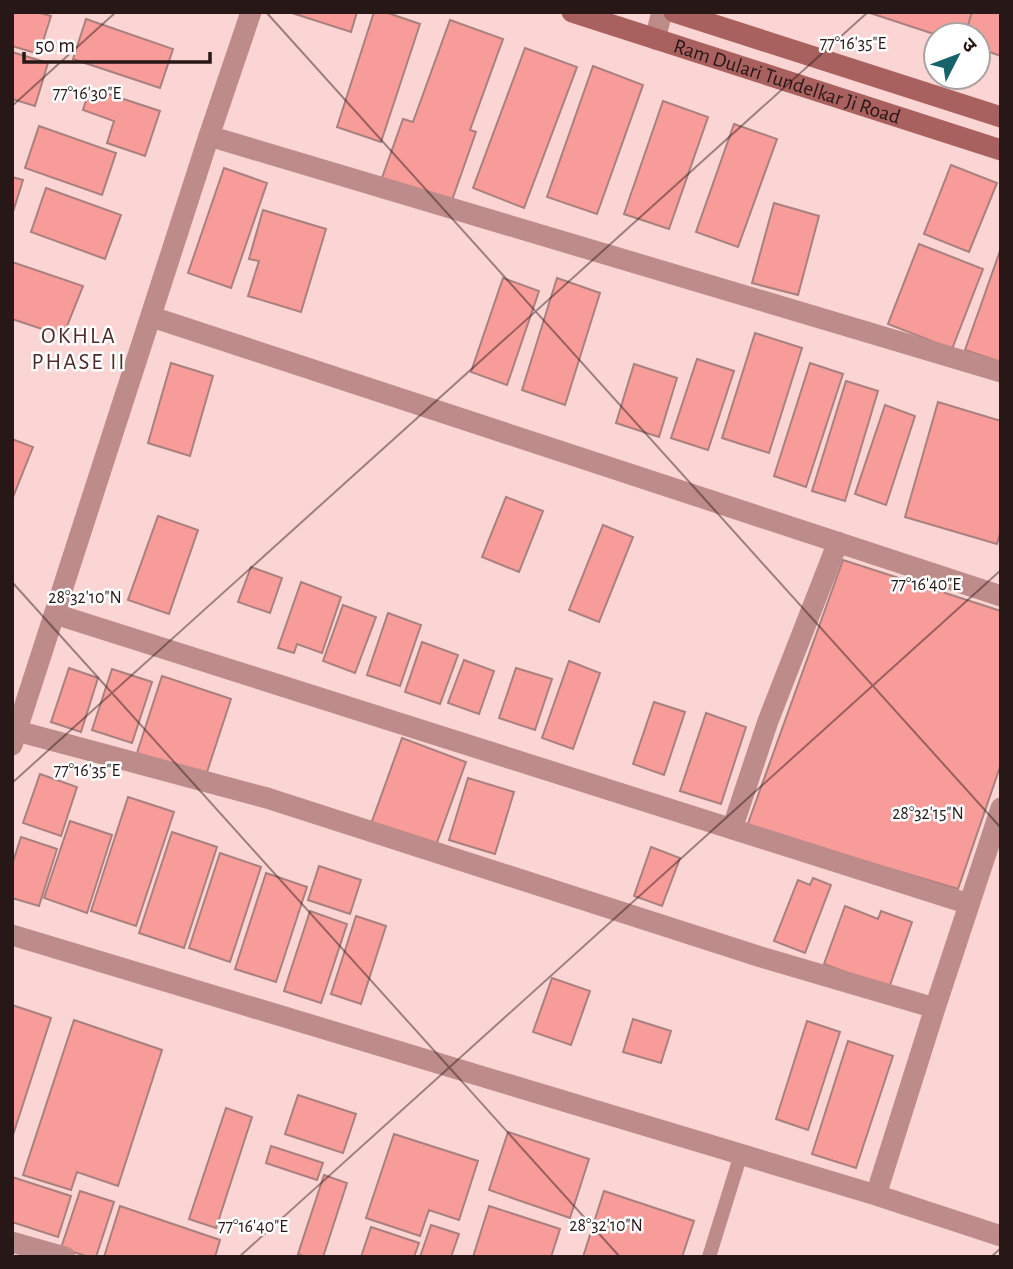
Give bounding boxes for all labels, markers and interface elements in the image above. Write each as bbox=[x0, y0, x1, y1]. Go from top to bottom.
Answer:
scale bar bbox=[24, 21, 210, 65]
north arrow bbox=[922, 21, 992, 91]
text: 50 m bbox=[35, 35, 75, 56]
street label: Ram Dulari Tundelkar Ji Road bbox=[671, 35, 903, 128]
text: 77°16'35"E bbox=[820, 35, 887, 53]
text: उ bbox=[958, 35, 980, 57]
text: 77°16'30"E bbox=[53, 85, 122, 103]
district label: OKHLA PHASE II bbox=[31, 325, 127, 374]
text: 77°16'40"E bbox=[891, 576, 961, 594]
text: 28°32'10"N bbox=[48, 589, 122, 607]
text: 77°16'35"E bbox=[54, 762, 121, 780]
text: 28°32'15"N bbox=[892, 805, 964, 823]
text: 28°32'10"N bbox=[569, 1217, 643, 1235]
text: 77°16'40"E bbox=[218, 1218, 288, 1236]

